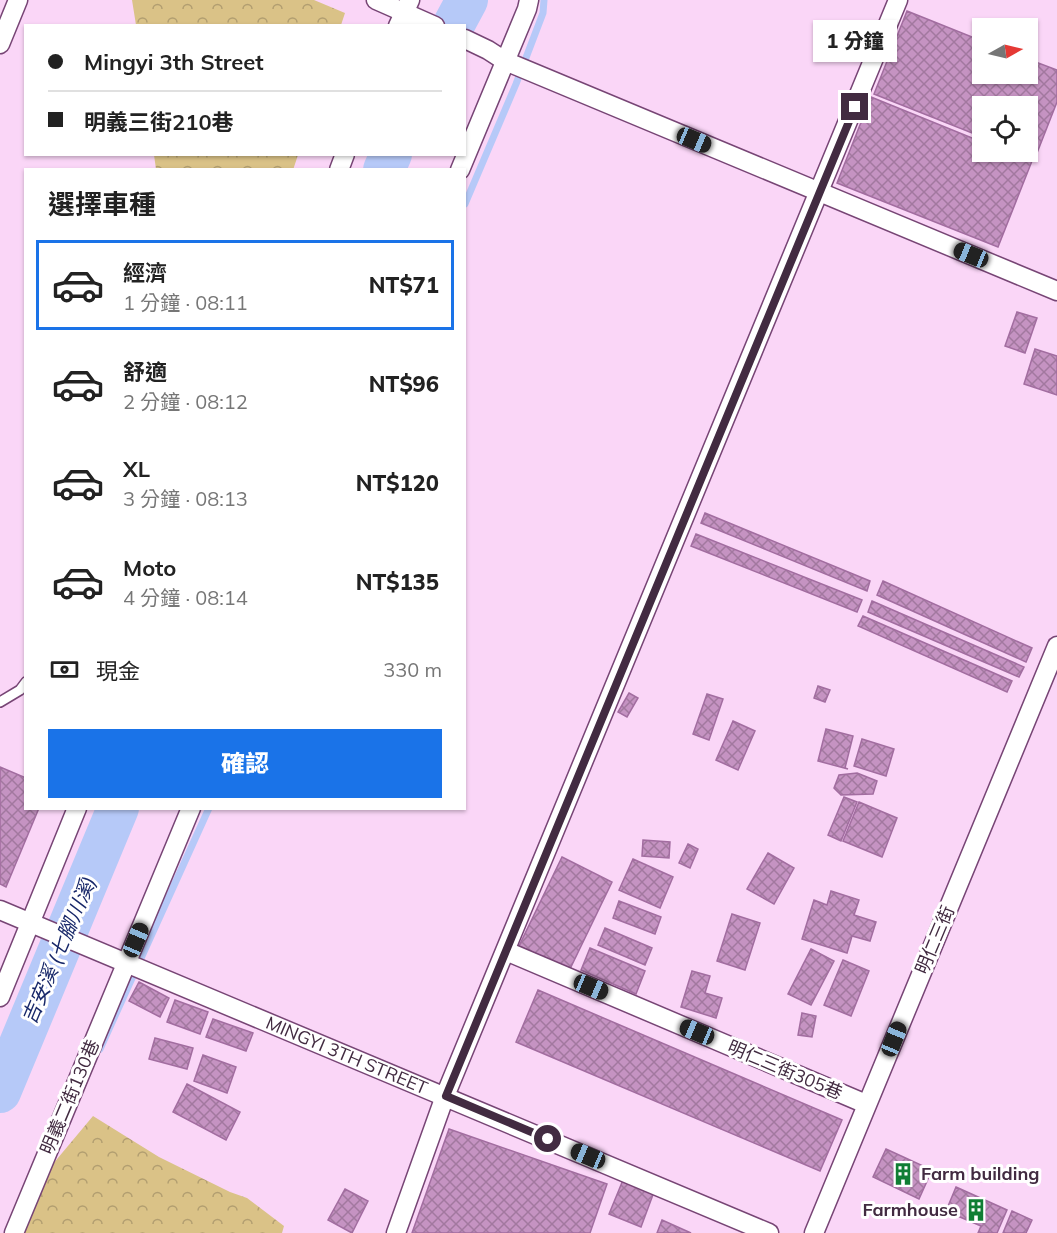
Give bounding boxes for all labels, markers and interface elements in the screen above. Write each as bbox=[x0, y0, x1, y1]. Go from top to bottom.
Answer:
north arrow bbox=[972, 18, 1038, 84]
map controls bbox=[972, 18, 1038, 162]
callout: 1 分鐘 bbox=[813, 20, 897, 62]
text: 1 分鐘 bbox=[826, 28, 884, 53]
text: Mingyi 3th Street bbox=[84, 48, 264, 76]
route end bbox=[841, 93, 868, 120]
button: locate bbox=[972, 96, 1038, 162]
text: 明義三街210巷 bbox=[84, 108, 234, 136]
car bbox=[674, 125, 714, 155]
text: 選擇車種 bbox=[48, 187, 156, 221]
car bbox=[951, 240, 991, 270]
icon: car bbox=[51, 258, 105, 312]
text: 經濟 bbox=[123, 259, 167, 287]
text: NT$71 bbox=[369, 271, 439, 299]
text: 1 分鐘 · 08:11 bbox=[123, 290, 248, 315]
icon: car bbox=[51, 357, 105, 411]
text: 舒適 bbox=[123, 358, 167, 386]
text: NT$96 bbox=[369, 370, 439, 398]
text: 2 分鐘 · 08:12 bbox=[123, 389, 248, 414]
text: XL bbox=[123, 455, 150, 483]
icon: car bbox=[51, 456, 105, 510]
text: NT$120 bbox=[356, 469, 439, 497]
text: 3 分鐘 · 08:13 bbox=[123, 486, 248, 511]
text: Moto bbox=[123, 554, 176, 582]
icon: car bbox=[51, 555, 105, 609]
text: NT$135 bbox=[356, 568, 439, 596]
text: 4 分鐘 · 08:14 bbox=[123, 585, 248, 610]
icon: cash bbox=[48, 653, 81, 686]
text: 現金 bbox=[96, 657, 140, 685]
text: 330 m bbox=[383, 657, 442, 682]
button: 確認 bbox=[48, 729, 442, 798]
water label: 吉安溪 (七腳川溪) bbox=[16, 872, 101, 1027]
street label: 明仁三街 bbox=[910, 902, 959, 977]
car bbox=[121, 920, 151, 960]
car bbox=[571, 972, 611, 1002]
street label: MINGYI 3TH STREET bbox=[262, 1011, 431, 1099]
car bbox=[677, 1017, 717, 1047]
car bbox=[879, 1019, 909, 1059]
street label: 明仁三街305巷 bbox=[724, 1035, 846, 1104]
street label: 明義二街130巷 bbox=[35, 1036, 104, 1158]
route start bbox=[534, 1125, 561, 1152]
car bbox=[568, 1141, 608, 1171]
building icon: Farm building bbox=[890, 1161, 916, 1187]
place label: Farm building bbox=[921, 1162, 1039, 1185]
building icon: Farmhouse bbox=[963, 1197, 989, 1223]
place label: Farmhouse bbox=[863, 1198, 958, 1221]

